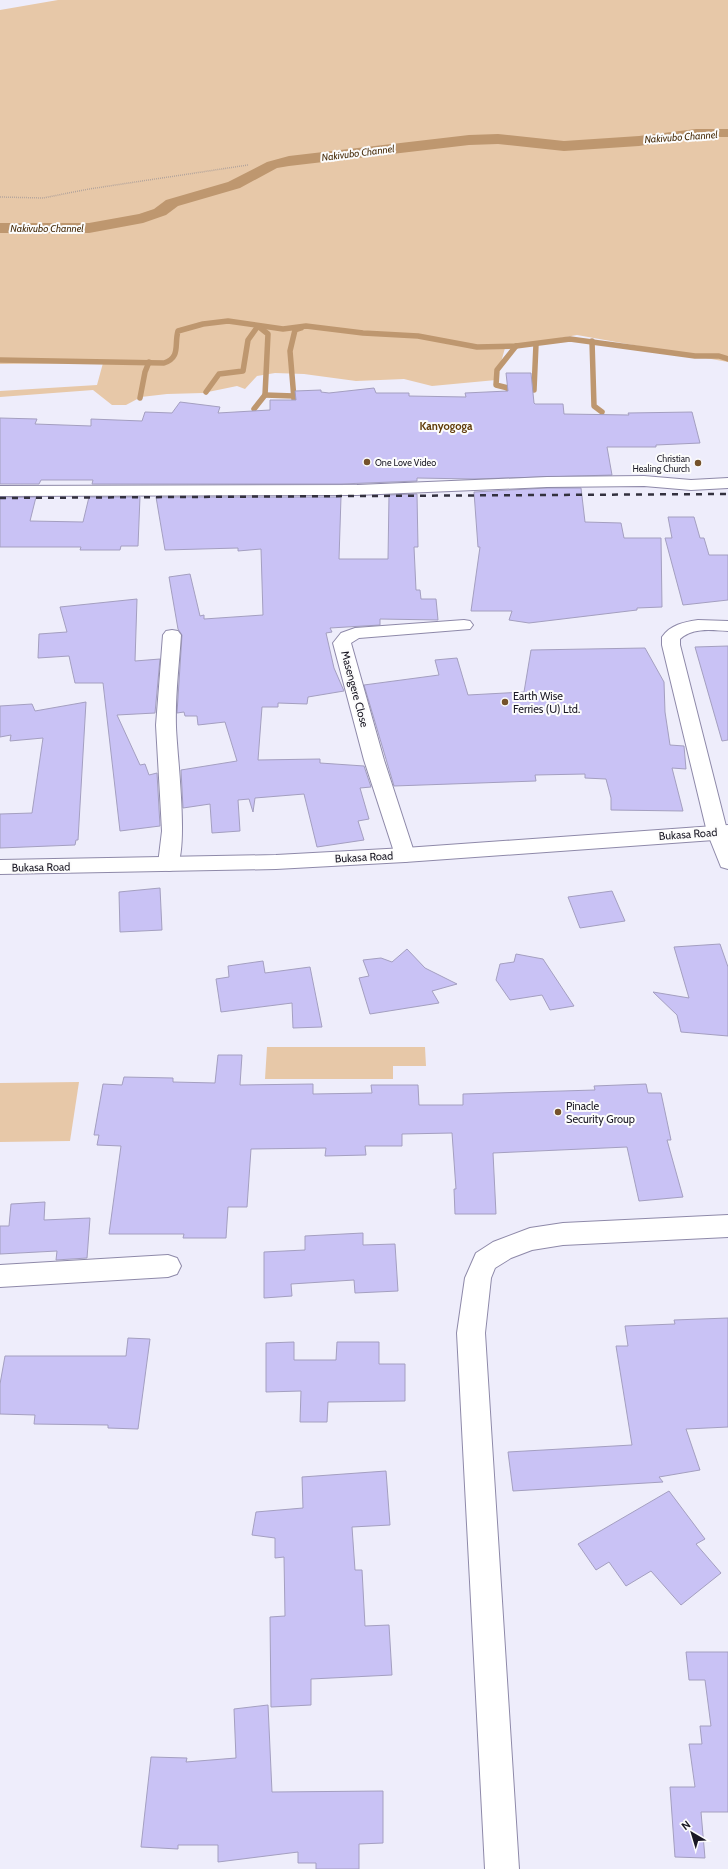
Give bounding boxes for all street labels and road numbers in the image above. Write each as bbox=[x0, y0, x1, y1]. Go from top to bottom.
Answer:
street label: Masengere Close bbox=[338, 649, 372, 729]
street label: Bukasa Road bbox=[658, 825, 718, 843]
street label: Bukasa Road bbox=[334, 848, 394, 866]
street label: Bukasa Road bbox=[12, 859, 70, 875]

